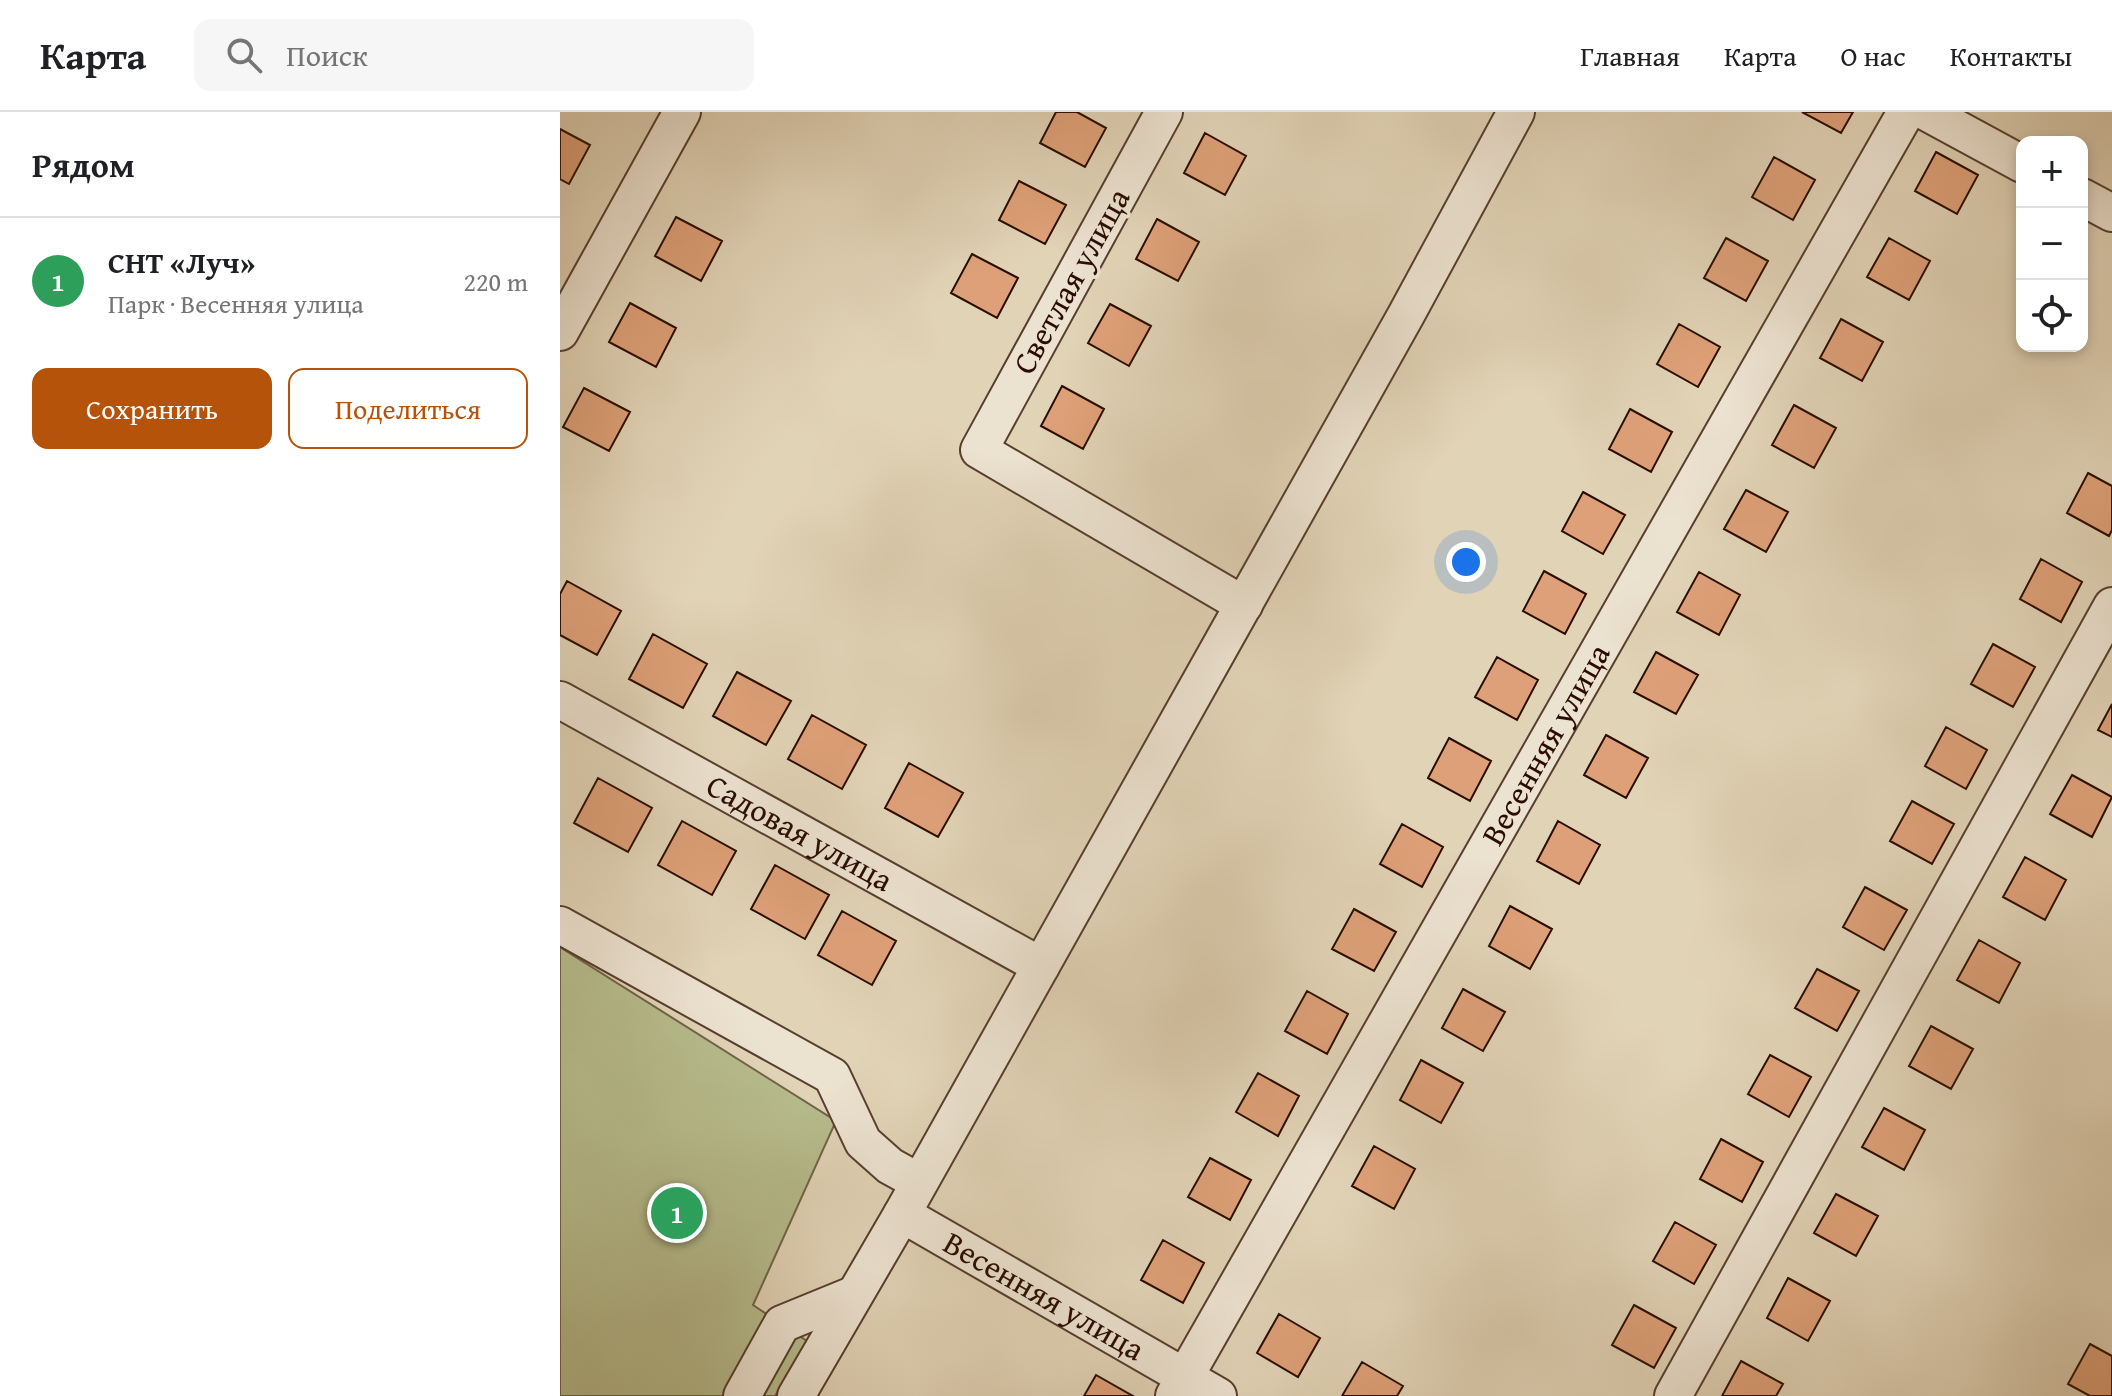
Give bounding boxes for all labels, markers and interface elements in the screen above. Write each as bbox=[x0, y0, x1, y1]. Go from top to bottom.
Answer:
search box bbox=[194, 19, 754, 91]
text: Карта bbox=[40, 27, 146, 83]
icon: search bbox=[222, 33, 266, 77]
text: Поиск bbox=[286, 33, 368, 77]
text: Главная bbox=[1580, 35, 1680, 76]
text: Карта bbox=[1724, 35, 1796, 76]
text: О нас bbox=[1840, 35, 1906, 76]
text: Контакты bbox=[1950, 35, 2072, 76]
map controls bbox=[2016, 136, 2088, 352]
button: + bbox=[2016, 136, 2088, 208]
text: Рядом bbox=[32, 140, 135, 189]
street label: Светлая улица bbox=[1000, 179, 1141, 382]
button: − bbox=[2016, 208, 2088, 280]
text: СНТ «Луч» bbox=[108, 240, 255, 284]
text: 1 bbox=[51, 262, 65, 301]
text: 220 m bbox=[463, 262, 528, 301]
button: locate bbox=[2016, 280, 2088, 352]
text: Парк · Весенняя улица bbox=[108, 284, 364, 323]
button: Сохранить bbox=[32, 368, 272, 449]
button: Поделиться bbox=[288, 368, 528, 449]
your location bbox=[1446, 542, 1486, 582]
street label: Весенняя улица bbox=[1469, 634, 1622, 854]
street label: Садовая улица bbox=[698, 762, 903, 903]
pin: 1 bbox=[651, 1183, 703, 1243]
street label: Весенняя улица bbox=[935, 1219, 1154, 1372]

